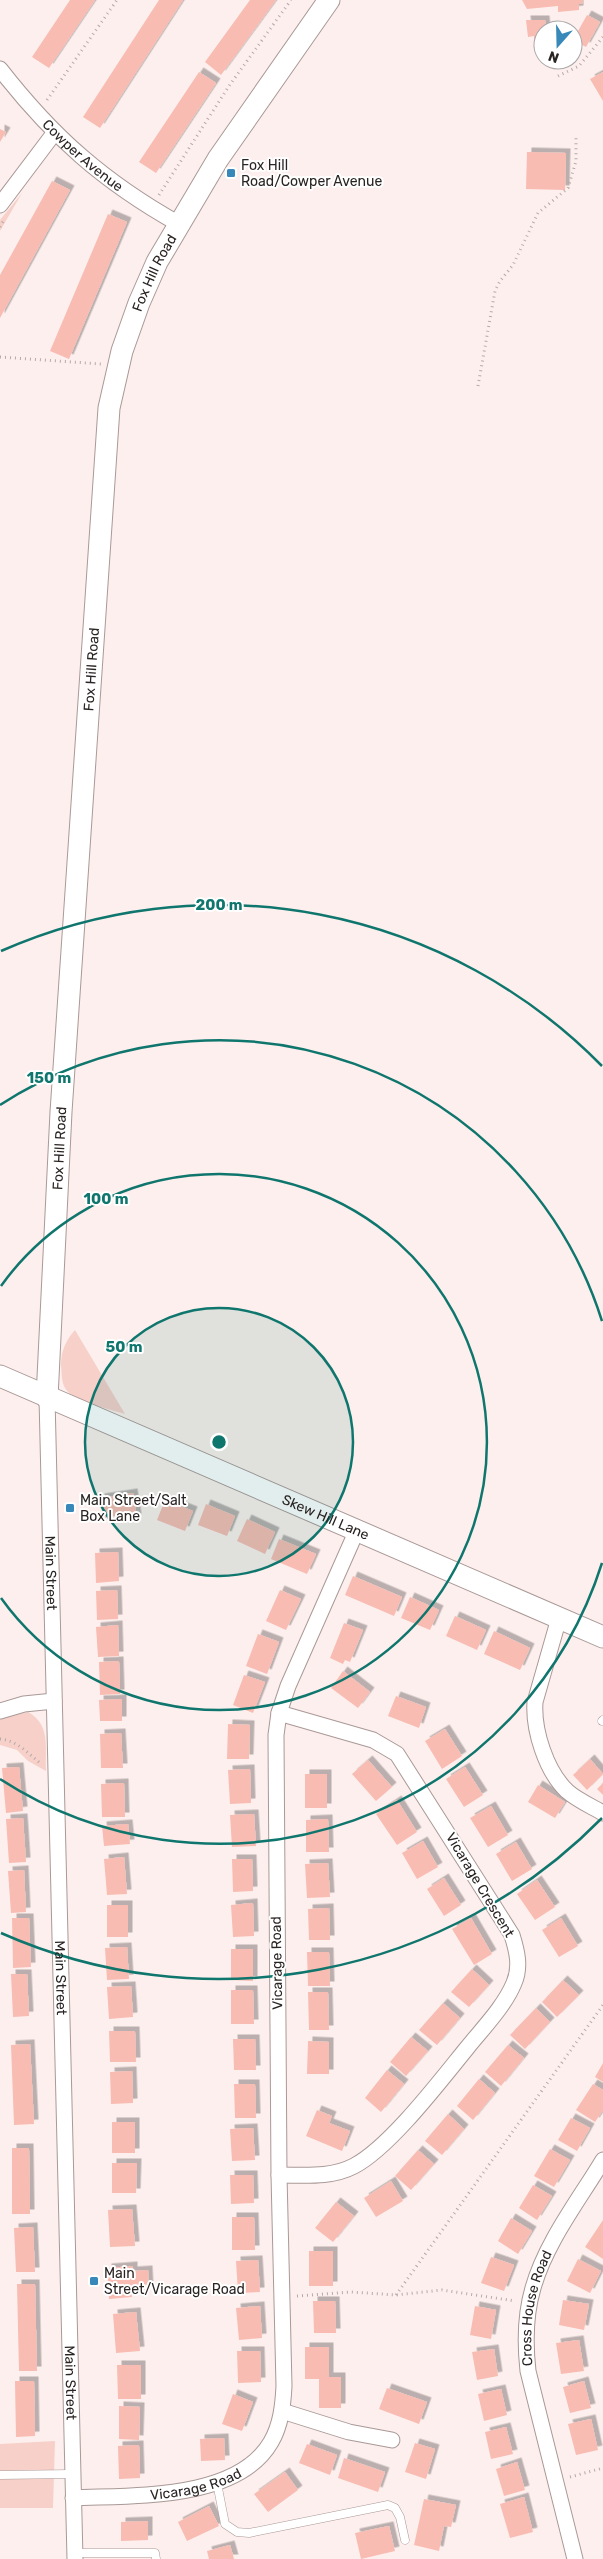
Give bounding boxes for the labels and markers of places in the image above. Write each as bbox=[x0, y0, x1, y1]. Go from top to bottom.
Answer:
place label: Fox Hill Road/Cowper Avenue bbox=[241, 157, 382, 190]
marker: Fox Hill Road/Cowper Avenue bbox=[225, 167, 237, 179]
centre of rings bbox=[210, 1433, 228, 1451]
place label: Main Street/Salt Box Lane bbox=[80, 1492, 187, 1525]
marker: Main Street/Salt Box Lane bbox=[64, 1502, 76, 1514]
place label: Main Street/Vicarage Road bbox=[104, 2265, 245, 2298]
marker: Main Street/Vicarage Road bbox=[88, 2275, 100, 2287]

